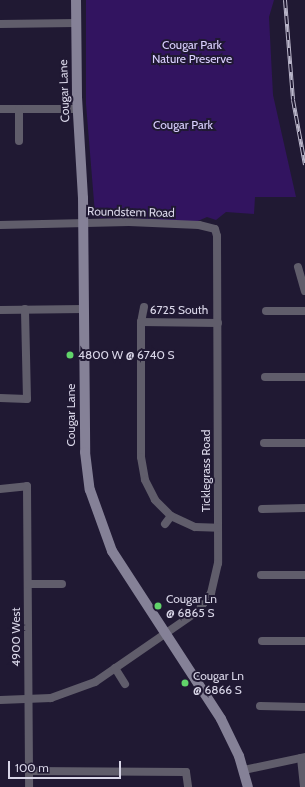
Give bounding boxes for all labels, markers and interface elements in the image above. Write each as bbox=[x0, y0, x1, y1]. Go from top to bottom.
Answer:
park label: Cougar Park Nature Preserve bbox=[152, 38, 232, 66]
street label: Cougar Lane bbox=[56, 59, 72, 123]
park label: Cougar Park bbox=[153, 118, 213, 132]
street label: Roundstem Road bbox=[87, 204, 175, 220]
street label: 6725 South bbox=[150, 303, 208, 317]
place label: 4800 W @ 6740 S bbox=[78, 348, 174, 362]
marker: 4800 W @ 6740 S bbox=[65, 350, 75, 360]
street label: Cougar Lane bbox=[64, 384, 78, 446]
street label: Ticklegrass Road bbox=[199, 430, 213, 512]
place label: Cougar Ln @ 6865 S bbox=[166, 592, 217, 620]
marker: Cougar Ln @ 6865 S bbox=[153, 601, 163, 611]
street label: 4900 West bbox=[9, 607, 23, 667]
place label: Cougar Ln @ 6866 S bbox=[193, 669, 244, 697]
marker: Cougar Ln @ 6866 S bbox=[180, 678, 190, 688]
scale bar bbox=[10, 753, 123, 779]
text: 100 m bbox=[15, 760, 49, 775]

